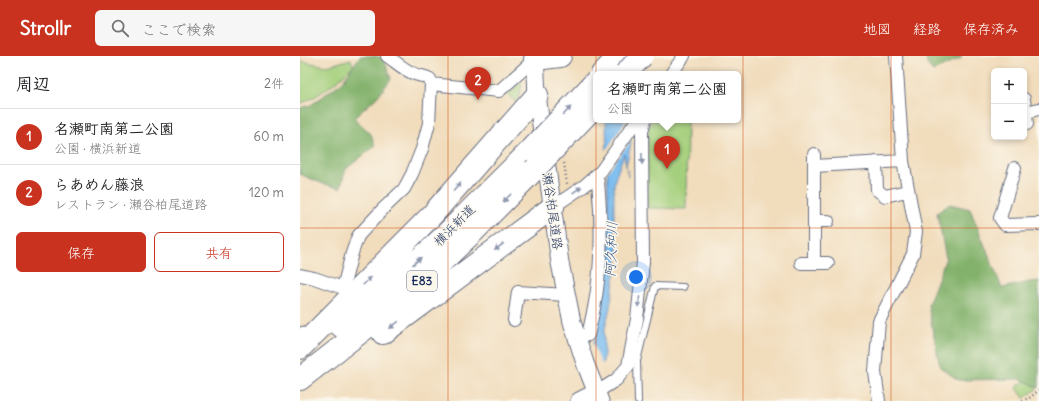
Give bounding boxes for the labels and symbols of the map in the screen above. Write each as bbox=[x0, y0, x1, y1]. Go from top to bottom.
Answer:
pin: 2 bbox=[465, 67, 491, 100]
one-way arrow bbox=[562, 106, 572, 116]
pin: 1 bbox=[654, 136, 680, 169]
one-way arrow bbox=[639, 153, 645, 166]
street label: 瀬谷柏尾道路 bbox=[539, 171, 566, 251]
one-way arrow bbox=[452, 182, 461, 192]
one-way arrow bbox=[572, 186, 583, 194]
one-way arrow bbox=[502, 193, 512, 203]
street label: 横浜新道 bbox=[430, 201, 479, 250]
water label: 阿久和川 bbox=[601, 221, 621, 277]
one-way arrow bbox=[493, 243, 504, 251]
one-way arrow bbox=[411, 256, 422, 265]
your location bbox=[626, 267, 646, 287]
road number: E83 bbox=[407, 271, 437, 291]
one-way arrow bbox=[362, 276, 372, 286]
one-way arrow bbox=[636, 296, 642, 308]
one-way arrow bbox=[389, 321, 400, 329]

